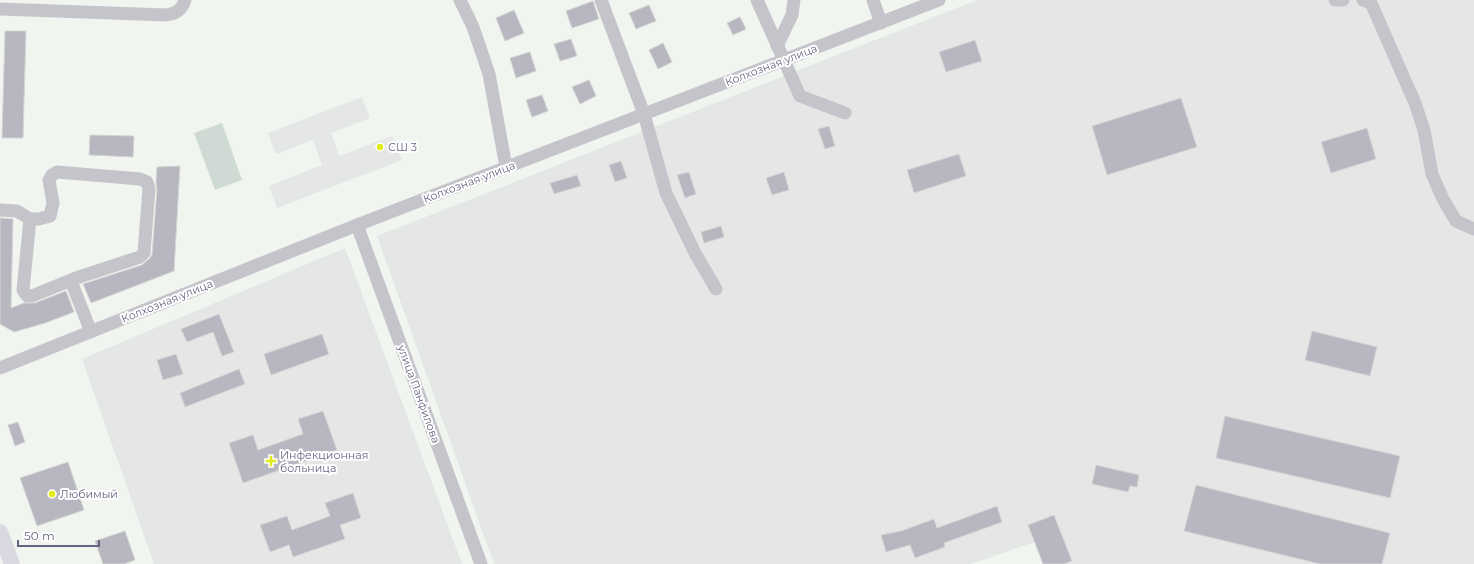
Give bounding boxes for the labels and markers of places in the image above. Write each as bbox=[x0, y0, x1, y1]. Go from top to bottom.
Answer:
place label: СШ 3 bbox=[388, 140, 417, 154]
marker: СШ 3 bbox=[375, 142, 385, 152]
place label: Инфекционная больница bbox=[280, 448, 368, 475]
marker: Инфекционная больница bbox=[265, 455, 277, 467]
place label: Любимый bbox=[60, 487, 118, 501]
marker: Любимый bbox=[47, 489, 57, 499]

